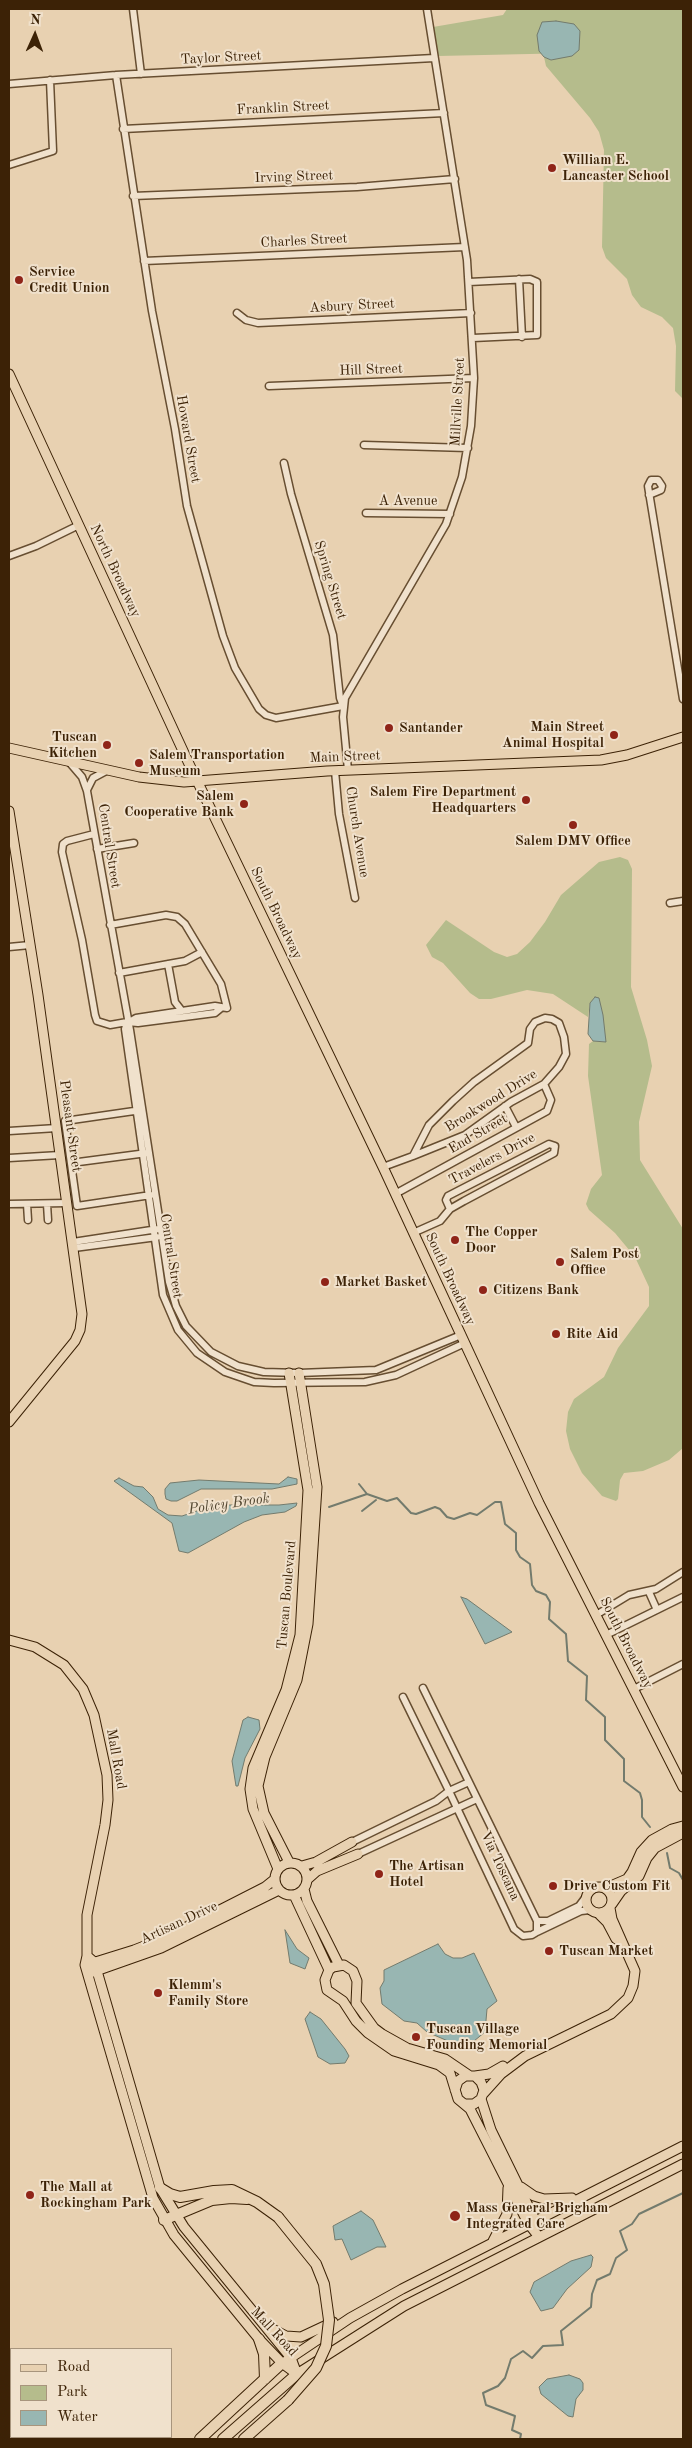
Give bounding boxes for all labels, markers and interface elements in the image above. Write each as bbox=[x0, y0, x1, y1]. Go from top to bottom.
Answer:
north arrow bbox=[10, 10, 60, 60]
text: N bbox=[30, 13, 41, 27]
street label: Taylor Street bbox=[180, 47, 262, 69]
street label: Franklin Street bbox=[236, 97, 330, 119]
place label: William E. Lancaster School bbox=[562, 152, 669, 184]
marker: William E. Lancaster School bbox=[546, 162, 558, 174]
street label: Irving Street bbox=[254, 167, 334, 187]
street label: Charles Street bbox=[260, 230, 348, 252]
place label: Service Credit Union bbox=[29, 264, 109, 296]
marker: Service Credit Union bbox=[13, 274, 25, 286]
street label: Asbury Street bbox=[309, 295, 395, 317]
street label: Millville Street bbox=[447, 357, 469, 447]
street label: Hill Street bbox=[339, 360, 403, 380]
street label: Howard Street bbox=[172, 394, 204, 484]
street label: A Avenue bbox=[378, 493, 438, 509]
street label: North Broadway bbox=[86, 522, 144, 620]
street label: Spring Street bbox=[310, 539, 350, 621]
place label: Main Street Animal Hospital bbox=[502, 719, 604, 752]
place label: Santander bbox=[399, 720, 463, 736]
marker: Santander bbox=[383, 722, 395, 734]
place label: Tuscan Kitchen bbox=[48, 729, 97, 762]
marker: Main Street Animal Hospital bbox=[608, 729, 620, 741]
marker: Tuscan Kitchen bbox=[101, 739, 113, 751]
place label: Salem Transportation Museum bbox=[149, 747, 285, 780]
street label: Main Street bbox=[309, 747, 381, 767]
marker: Salem Transportation Museum bbox=[133, 757, 145, 769]
place label: Salem Fire Department Headquarters bbox=[370, 784, 516, 816]
street label: Church Avenue bbox=[341, 785, 373, 879]
place label: Salem Cooperative Bank bbox=[124, 788, 234, 820]
marker: Salem Fire Department Headquarters bbox=[520, 794, 532, 806]
marker: Salem Cooperative Bank bbox=[238, 798, 250, 810]
street label: Central Street bbox=[94, 802, 124, 890]
marker: Salem DMV Office bbox=[567, 819, 579, 831]
place label: Salem DMV Office bbox=[515, 833, 631, 849]
street label: South Broadway bbox=[246, 864, 306, 962]
street label: Brookwood Drive bbox=[442, 1066, 540, 1136]
street label: Pleasant Street bbox=[55, 1079, 85, 1173]
street label: End Street bbox=[445, 1110, 511, 1158]
street label: Travelers Drive bbox=[446, 1129, 538, 1189]
street label: Central Street bbox=[156, 1212, 186, 1300]
place label: The Copper Door bbox=[465, 1224, 538, 1256]
street label: South Broadway bbox=[421, 1230, 479, 1328]
marker: The Copper Door bbox=[449, 1234, 461, 1246]
place label: Salem Post Office bbox=[570, 1246, 639, 1278]
marker: Salem Post Office bbox=[554, 1256, 566, 1268]
place label: Market Basket bbox=[335, 1274, 427, 1290]
marker: Market Basket bbox=[319, 1276, 331, 1288]
place label: Citizens Bank bbox=[493, 1282, 579, 1298]
marker: Citizens Bank bbox=[477, 1284, 489, 1296]
place label: Rite Aid bbox=[566, 1326, 618, 1342]
marker: Rite Aid bbox=[550, 1328, 562, 1340]
water label: Policy Brook bbox=[187, 1489, 271, 1519]
street label: Tuscan Boulevard bbox=[274, 1540, 300, 1650]
street label: South Broadway bbox=[596, 1594, 656, 1692]
street label: Mall Road bbox=[102, 1727, 130, 1791]
street label: Via Toscana bbox=[477, 1829, 523, 1903]
place label: The Artisan Hotel bbox=[389, 1858, 464, 1890]
marker: The Artisan Hotel bbox=[373, 1868, 385, 1880]
place label: Drive Custom Fit bbox=[563, 1878, 670, 1894]
marker: Drive Custom Fit bbox=[547, 1880, 559, 1892]
street label: Artisan Drive bbox=[138, 1898, 220, 1948]
place label: Tuscan Market bbox=[559, 1943, 653, 1959]
marker: Tuscan Market bbox=[543, 1945, 555, 1957]
place label: Klemm's Family Store bbox=[168, 1977, 248, 2010]
marker: Klemm's Family Store bbox=[152, 1987, 164, 1999]
place label: Tuscan Village Founding Memorial bbox=[426, 2021, 547, 2054]
marker: Tuscan Village Founding Memorial bbox=[410, 2031, 422, 2043]
place label: The Mall at Rockingham Park bbox=[40, 2179, 152, 2212]
marker: The Mall at Rockingham Park bbox=[24, 2189, 36, 2201]
place label: Mass General Brigham Integrated Care bbox=[466, 2200, 608, 2232]
marker: Mass General Brigham Integrated Care bbox=[448, 2209, 462, 2223]
street label: Mall Road bbox=[247, 2304, 301, 2360]
legend bbox=[10, 2348, 172, 2438]
text: Road bbox=[57, 2360, 90, 2375]
text: Park bbox=[57, 2385, 88, 2400]
text: Water bbox=[57, 2410, 98, 2425]

